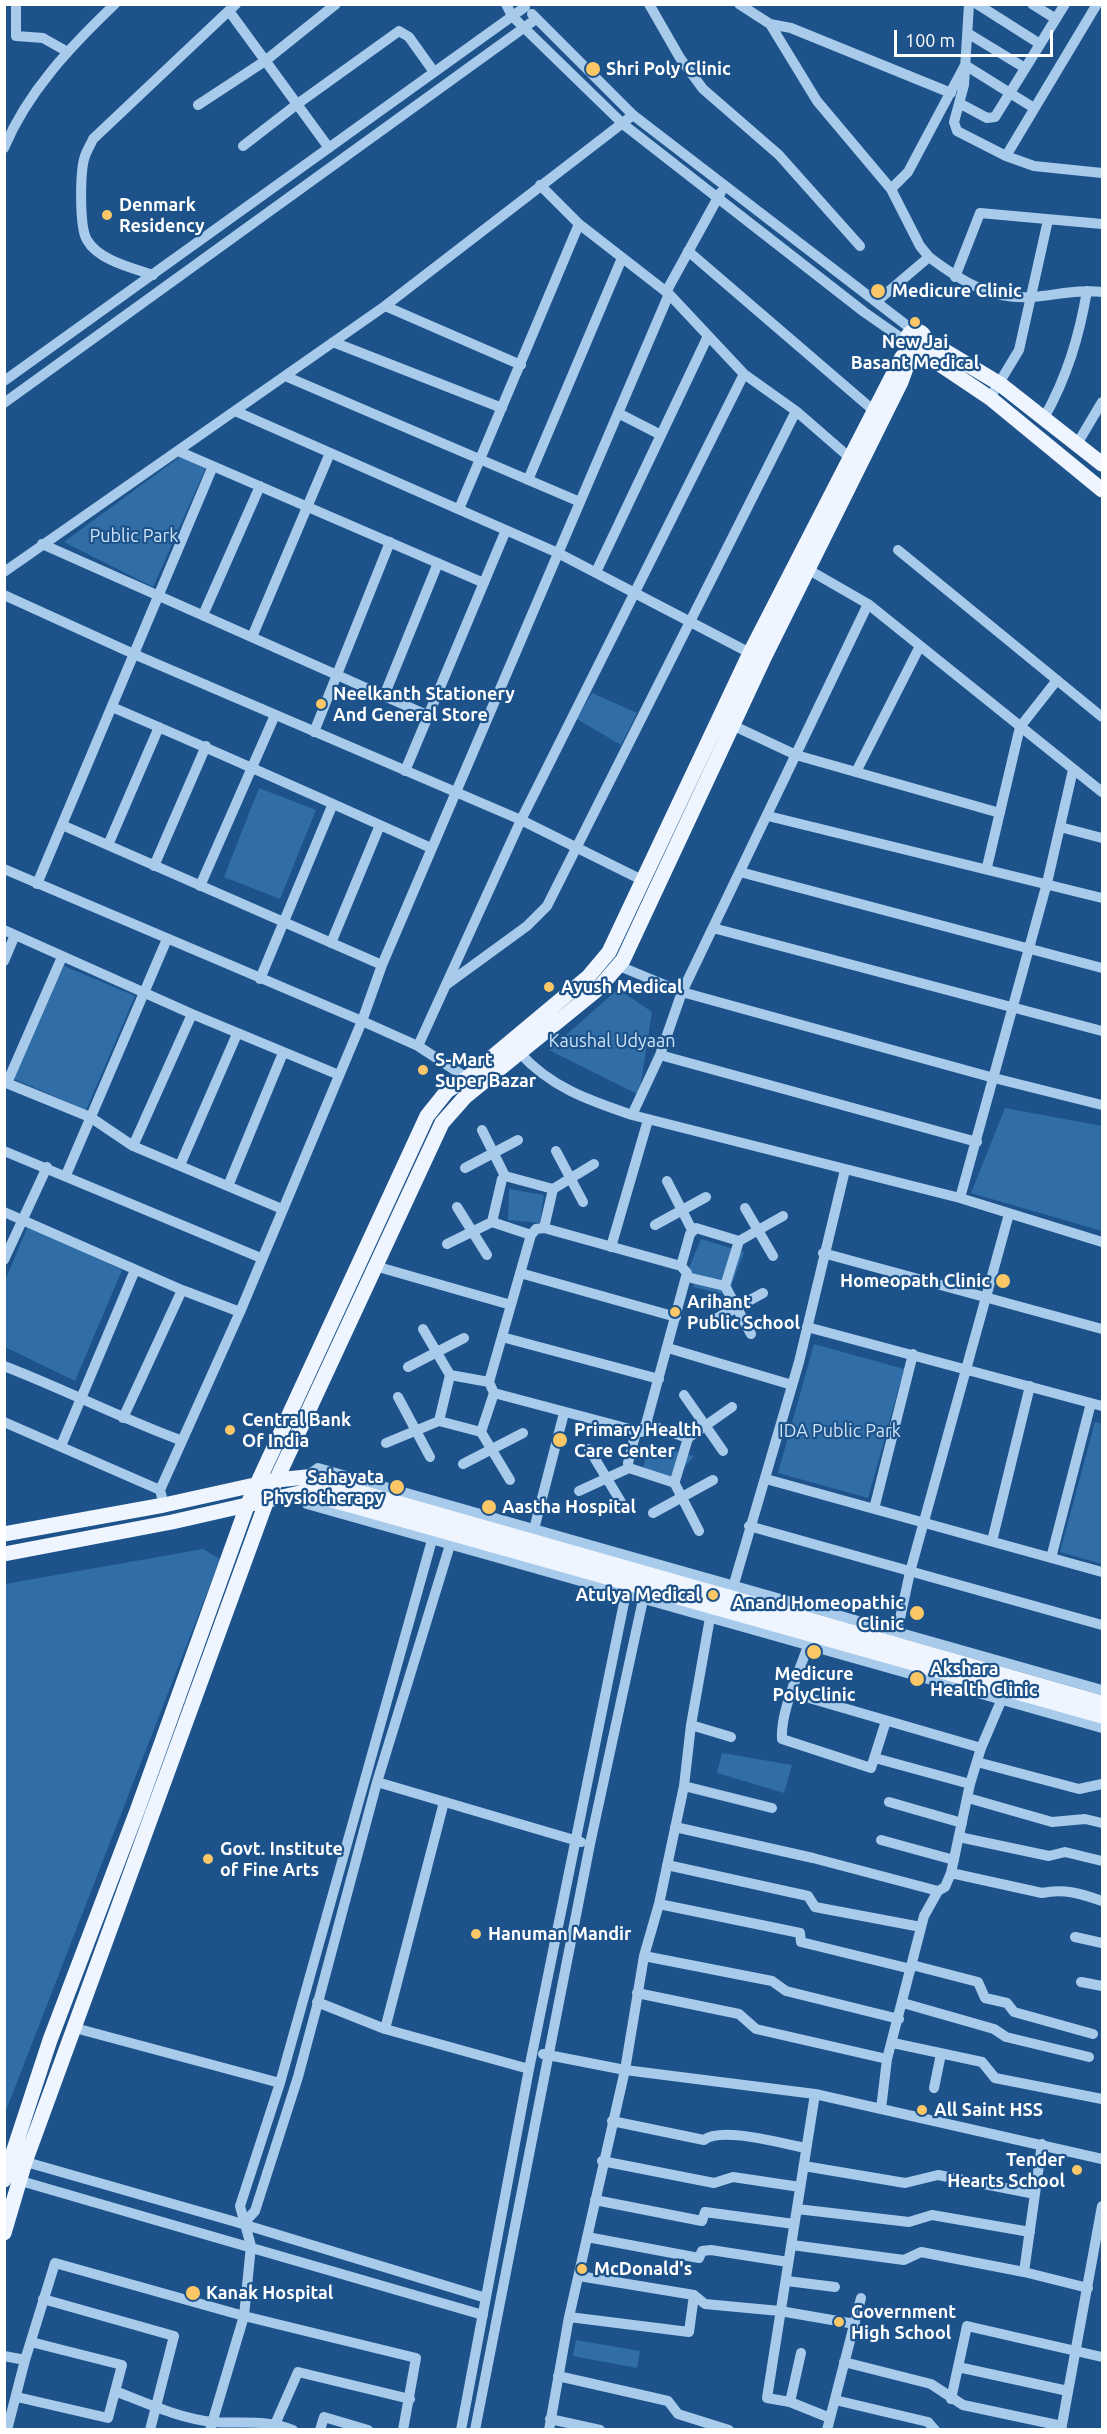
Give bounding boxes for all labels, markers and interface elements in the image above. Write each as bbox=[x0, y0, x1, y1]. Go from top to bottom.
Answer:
scale bar bbox=[897, 18, 1056, 56]
text: 100 m bbox=[905, 30, 955, 50]
place label: Shri Poly Clinic bbox=[606, 58, 731, 80]
marker: Shri Poly Clinic bbox=[584, 60, 602, 78]
place label: Denmark Residency bbox=[119, 194, 205, 236]
marker: Denmark Residency bbox=[100, 208, 114, 222]
place label: Medicure Clinic bbox=[892, 280, 1022, 302]
marker: Medicure Clinic bbox=[869, 282, 887, 300]
marker: New Jai Basant Medical bbox=[908, 315, 922, 329]
place label: New Jai Basant Medical bbox=[851, 331, 979, 374]
park label: Public Park bbox=[90, 525, 178, 547]
place label: Neelkanth Stationery And General Store bbox=[333, 683, 515, 726]
marker: Neelkanth Stationery And General Store bbox=[314, 697, 328, 711]
place label: Ayush Medical bbox=[561, 976, 682, 998]
marker: Ayush Medical bbox=[542, 980, 556, 994]
park label: Kaushal Udyaan bbox=[549, 1030, 675, 1052]
place label: S-Mart Super Bazar bbox=[435, 1049, 536, 1092]
marker: S-Mart Super Bazar bbox=[416, 1063, 430, 1077]
place label: Homeopath Clinic bbox=[840, 1270, 990, 1292]
marker: Homeopath Clinic bbox=[994, 1272, 1012, 1290]
place label: Arihant Public School bbox=[687, 1291, 800, 1334]
marker: Arihant Public School bbox=[668, 1305, 682, 1319]
place label: Central Bank Of India bbox=[242, 1409, 351, 1452]
place label: Primary Health Care Center bbox=[574, 1419, 702, 1462]
park label: IDA Public Park bbox=[779, 1420, 901, 1442]
marker: Central Bank Of India bbox=[223, 1423, 237, 1437]
marker: Primary Health Care Center bbox=[551, 1431, 569, 1449]
place label: Sahayata Physiotherapy bbox=[263, 1466, 384, 1508]
marker: Sahayata Physiotherapy bbox=[388, 1478, 406, 1496]
place label: Aastha Hospital bbox=[502, 1496, 636, 1518]
marker: Aastha Hospital bbox=[480, 1498, 498, 1516]
place label: Atulya Medical bbox=[575, 1584, 701, 1606]
marker: Atulya Medical bbox=[706, 1588, 720, 1602]
place label: Anand Homeopathic Clinic bbox=[732, 1592, 904, 1634]
marker: Anand Homeopathic Clinic bbox=[908, 1604, 926, 1622]
marker: Medicure PolyClinic bbox=[805, 1643, 823, 1661]
place label: Akshara Health Clinic bbox=[930, 1658, 1038, 1700]
place label: Medicure PolyClinic bbox=[772, 1663, 856, 1706]
marker: Akshara Health Clinic bbox=[908, 1670, 926, 1688]
place label: Govt. Institute of Fine Arts bbox=[220, 1838, 343, 1880]
marker: Govt. Institute of Fine Arts bbox=[201, 1852, 215, 1866]
place label: Hanuman Mandir bbox=[488, 1923, 631, 1945]
marker: Hanuman Mandir bbox=[469, 1927, 483, 1941]
place label: All Saint HSS bbox=[934, 2099, 1043, 2121]
marker: All Saint HSS bbox=[915, 2103, 929, 2117]
place label: Tender Hearts School bbox=[947, 2149, 1065, 2192]
marker: Tender Hearts School bbox=[1070, 2163, 1084, 2177]
place label: McDonald's bbox=[594, 2258, 692, 2280]
marker: McDonald's bbox=[575, 2262, 589, 2276]
place label: Kanak Hospital bbox=[206, 2282, 333, 2304]
marker: Kanak Hospital bbox=[184, 2284, 202, 2302]
place label: Government High School bbox=[851, 2301, 956, 2344]
marker: Government High School bbox=[832, 2315, 846, 2329]

